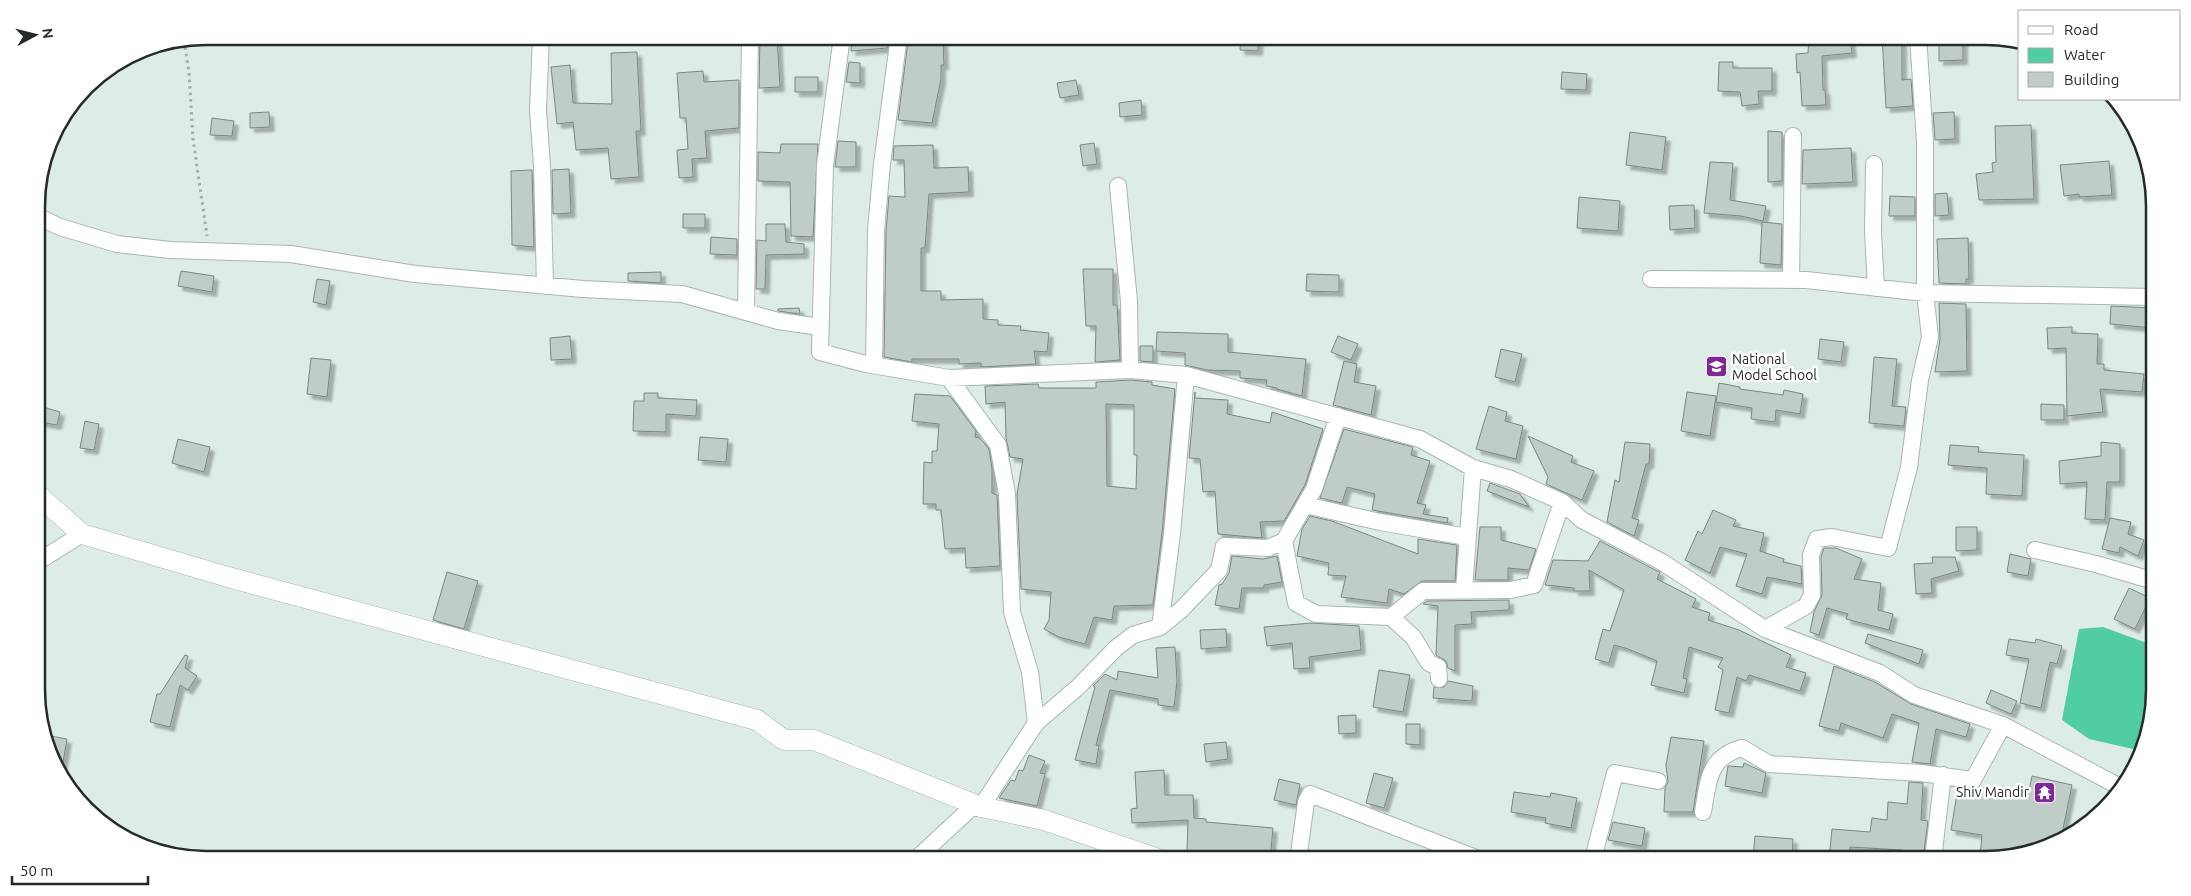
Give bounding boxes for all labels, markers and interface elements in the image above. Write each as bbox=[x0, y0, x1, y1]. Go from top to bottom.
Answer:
north arrow bbox=[10, 10, 60, 60]
legend bbox=[2018, 10, 2181, 100]
text: Road bbox=[2064, 21, 2099, 38]
text: N bbox=[39, 27, 56, 40]
text: Water bbox=[2064, 46, 2105, 63]
text: Building bbox=[2064, 71, 2119, 88]
place label: National Model School bbox=[1732, 351, 1817, 383]
school or university icon: National Model School bbox=[1704, 355, 1728, 379]
temple icon: Shiv Mandir bbox=[2033, 780, 2057, 804]
place label: Shiv Mandir bbox=[1956, 784, 2030, 800]
scale bar bbox=[12, 854, 149, 886]
text: 50 m bbox=[20, 862, 53, 879]

